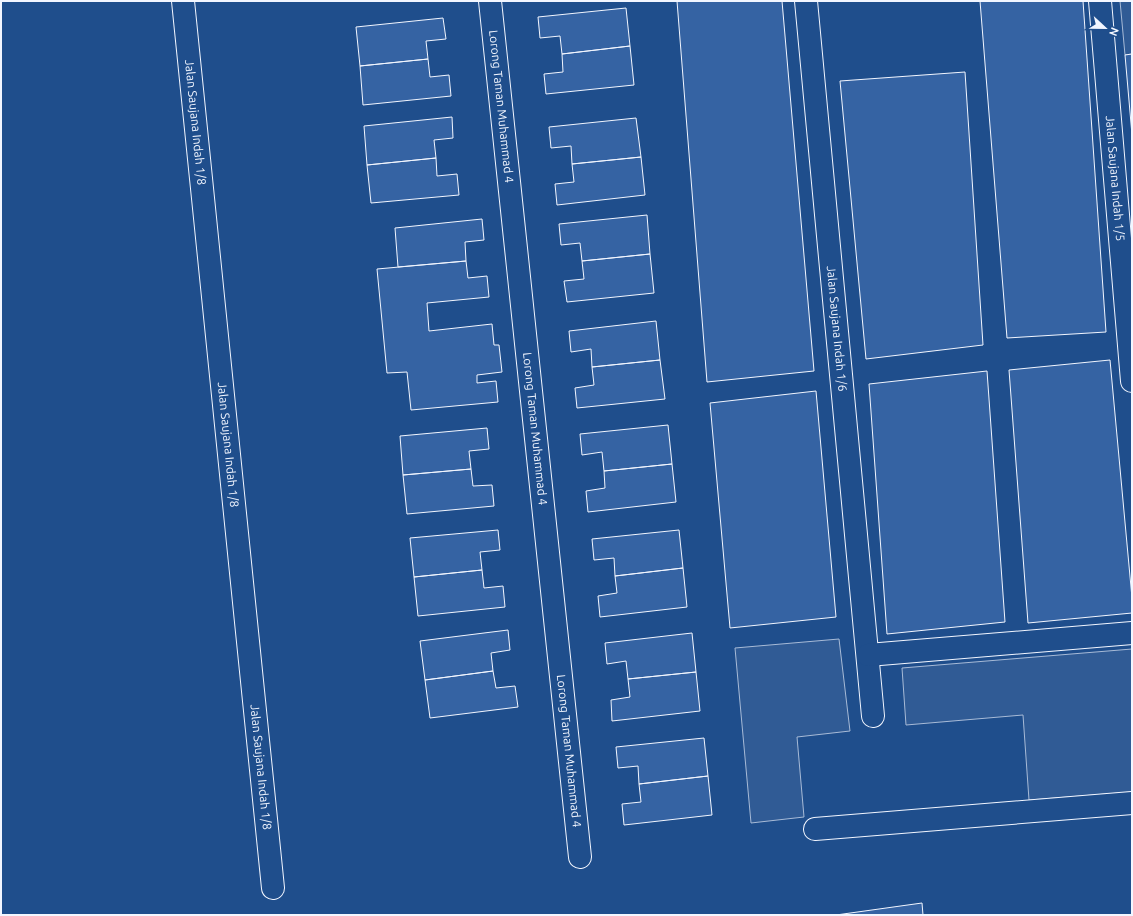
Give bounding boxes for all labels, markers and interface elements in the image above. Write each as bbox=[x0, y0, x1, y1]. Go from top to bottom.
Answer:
north arrow bbox=[1085, 8, 1125, 48]
text: N bbox=[1107, 26, 1121, 38]
street label: Lorong Taman Muhammad 4 bbox=[487, 29, 516, 184]
street label: Jalan Saujana Indah 1/8 bbox=[183, 59, 209, 186]
street label: Jalan Saujana Indah 1/5 bbox=[1104, 115, 1127, 242]
street label: Jalan Saujana Indah 1/6 bbox=[825, 265, 850, 392]
street label: Lorong Taman Muhammad 4 bbox=[521, 352, 550, 506]
street label: Jalan Saujana Indah 1/8 bbox=[216, 381, 241, 508]
street label: Lorong Taman Muhammad 4 bbox=[555, 674, 584, 828]
street label: Jalan Saujana Indah 1/8 bbox=[248, 704, 274, 831]

